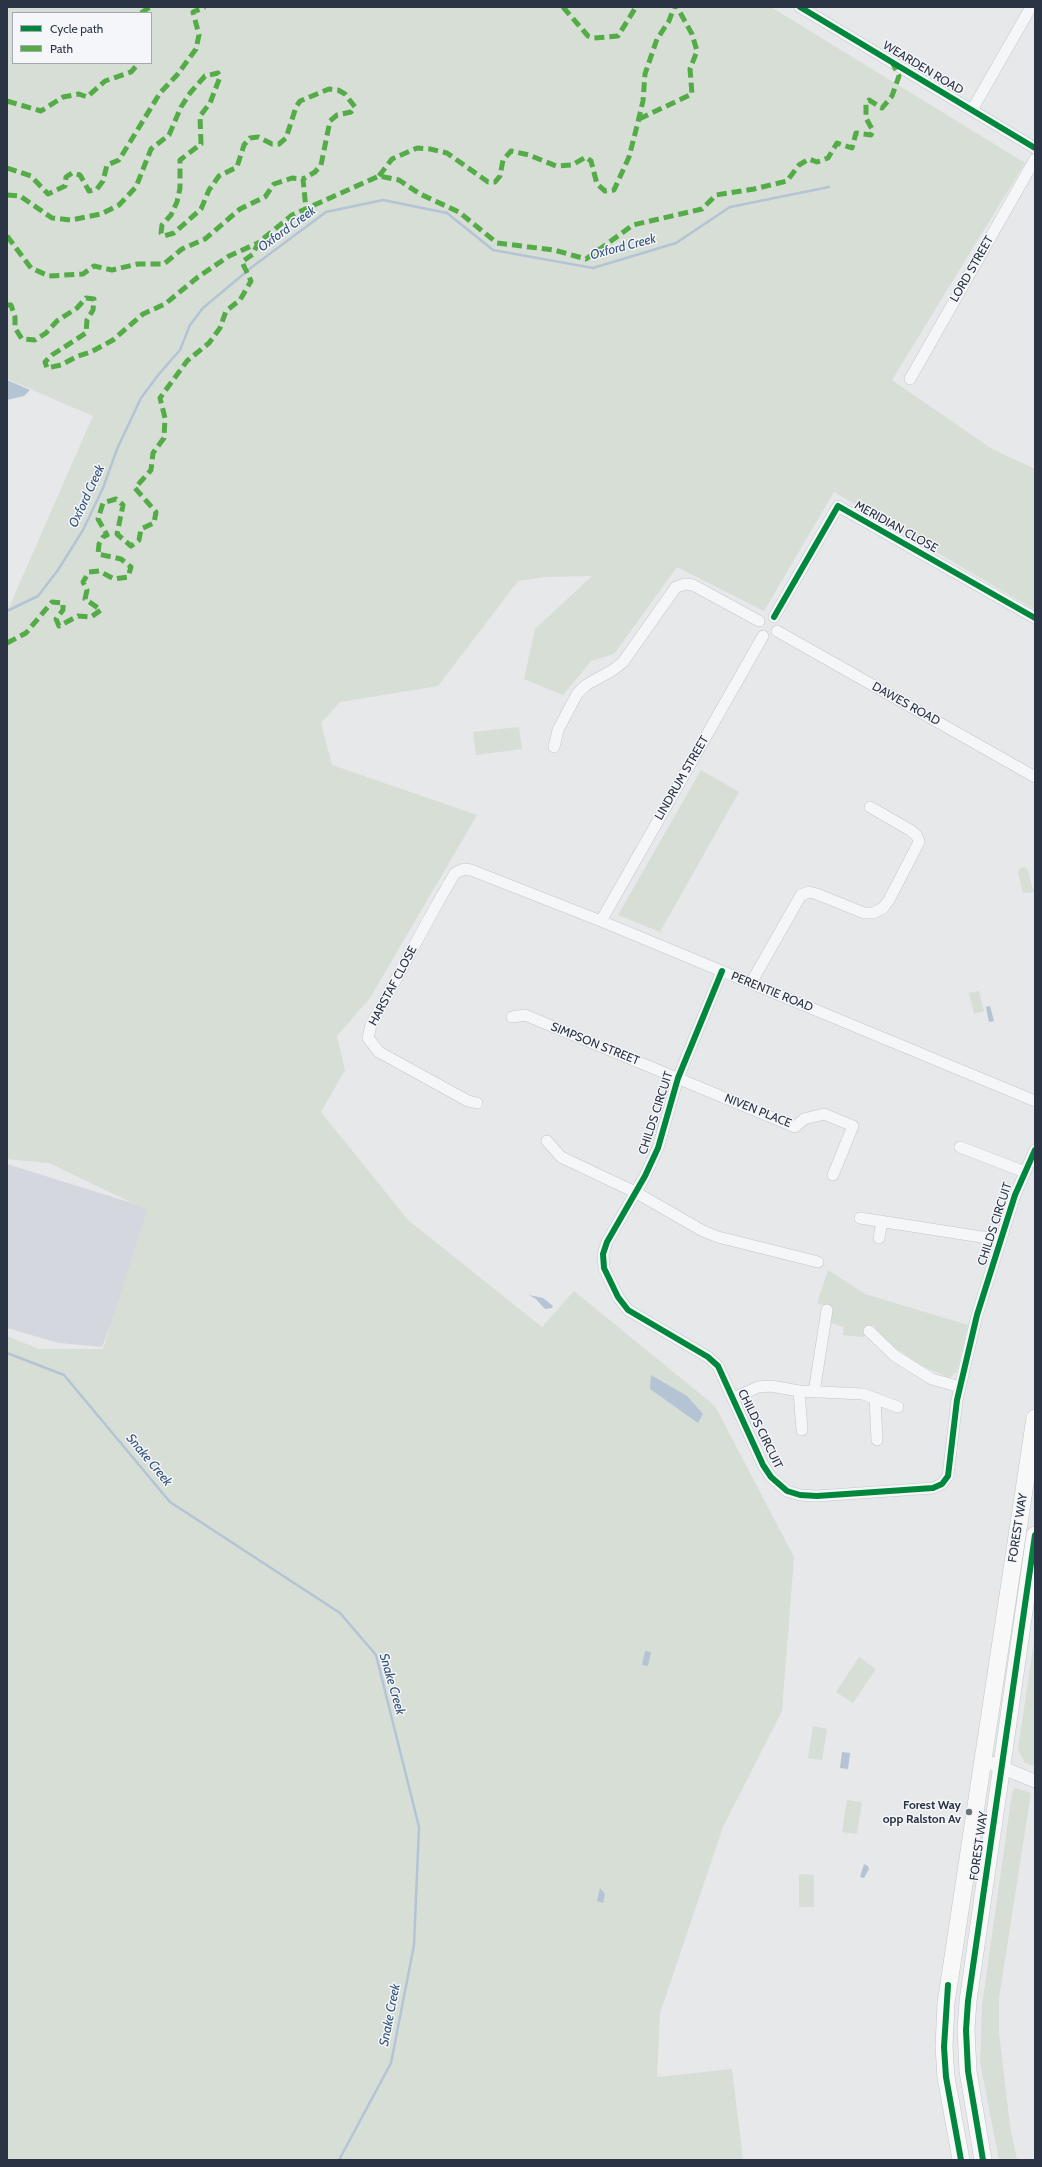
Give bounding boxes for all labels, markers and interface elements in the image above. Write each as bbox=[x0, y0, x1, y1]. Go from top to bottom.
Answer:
legend bbox=[12, 12, 152, 64]
text: Cycle path bbox=[50, 21, 103, 36]
street label: WEARDEN ROAD bbox=[880, 38, 966, 98]
text: Path bbox=[50, 41, 73, 56]
water label: Oxford Creek bbox=[255, 203, 319, 255]
water label: Oxford Creek bbox=[588, 231, 658, 263]
street label: LORD STREET bbox=[947, 233, 997, 305]
water label: Oxford Creek bbox=[66, 462, 108, 530]
street label: MERIDIAN CLOSE bbox=[852, 498, 940, 556]
street label: DAWES ROAD bbox=[869, 679, 943, 729]
street label: LINDRUM STREET bbox=[652, 733, 712, 823]
street label: HARSTAF CLOSE bbox=[366, 944, 420, 1028]
street label: PERENTIE ROAD bbox=[729, 969, 815, 1015]
street label: SIMPSON STREET bbox=[549, 1020, 641, 1068]
street label: CHILDS CIRCUIT bbox=[636, 1070, 676, 1156]
street label: NIVEN PLACE bbox=[722, 1091, 794, 1131]
street label: CHILDS CIRCUIT bbox=[975, 1181, 1015, 1267]
street label: CHILDS CIRCUIT bbox=[735, 1387, 785, 1471]
water label: Snake Creek bbox=[123, 1431, 175, 1489]
street label: FOREST WAY bbox=[1005, 1492, 1031, 1564]
water label: Snake Creek bbox=[376, 1651, 408, 1717]
place label: Forest Way opp Ralston Av bbox=[883, 1798, 961, 1826]
marker: Forest Way opp Ralston Av bbox=[964, 1807, 974, 1817]
street label: FOREST WAY bbox=[967, 1810, 991, 1882]
water label: Snake Creek bbox=[376, 1982, 404, 2048]

